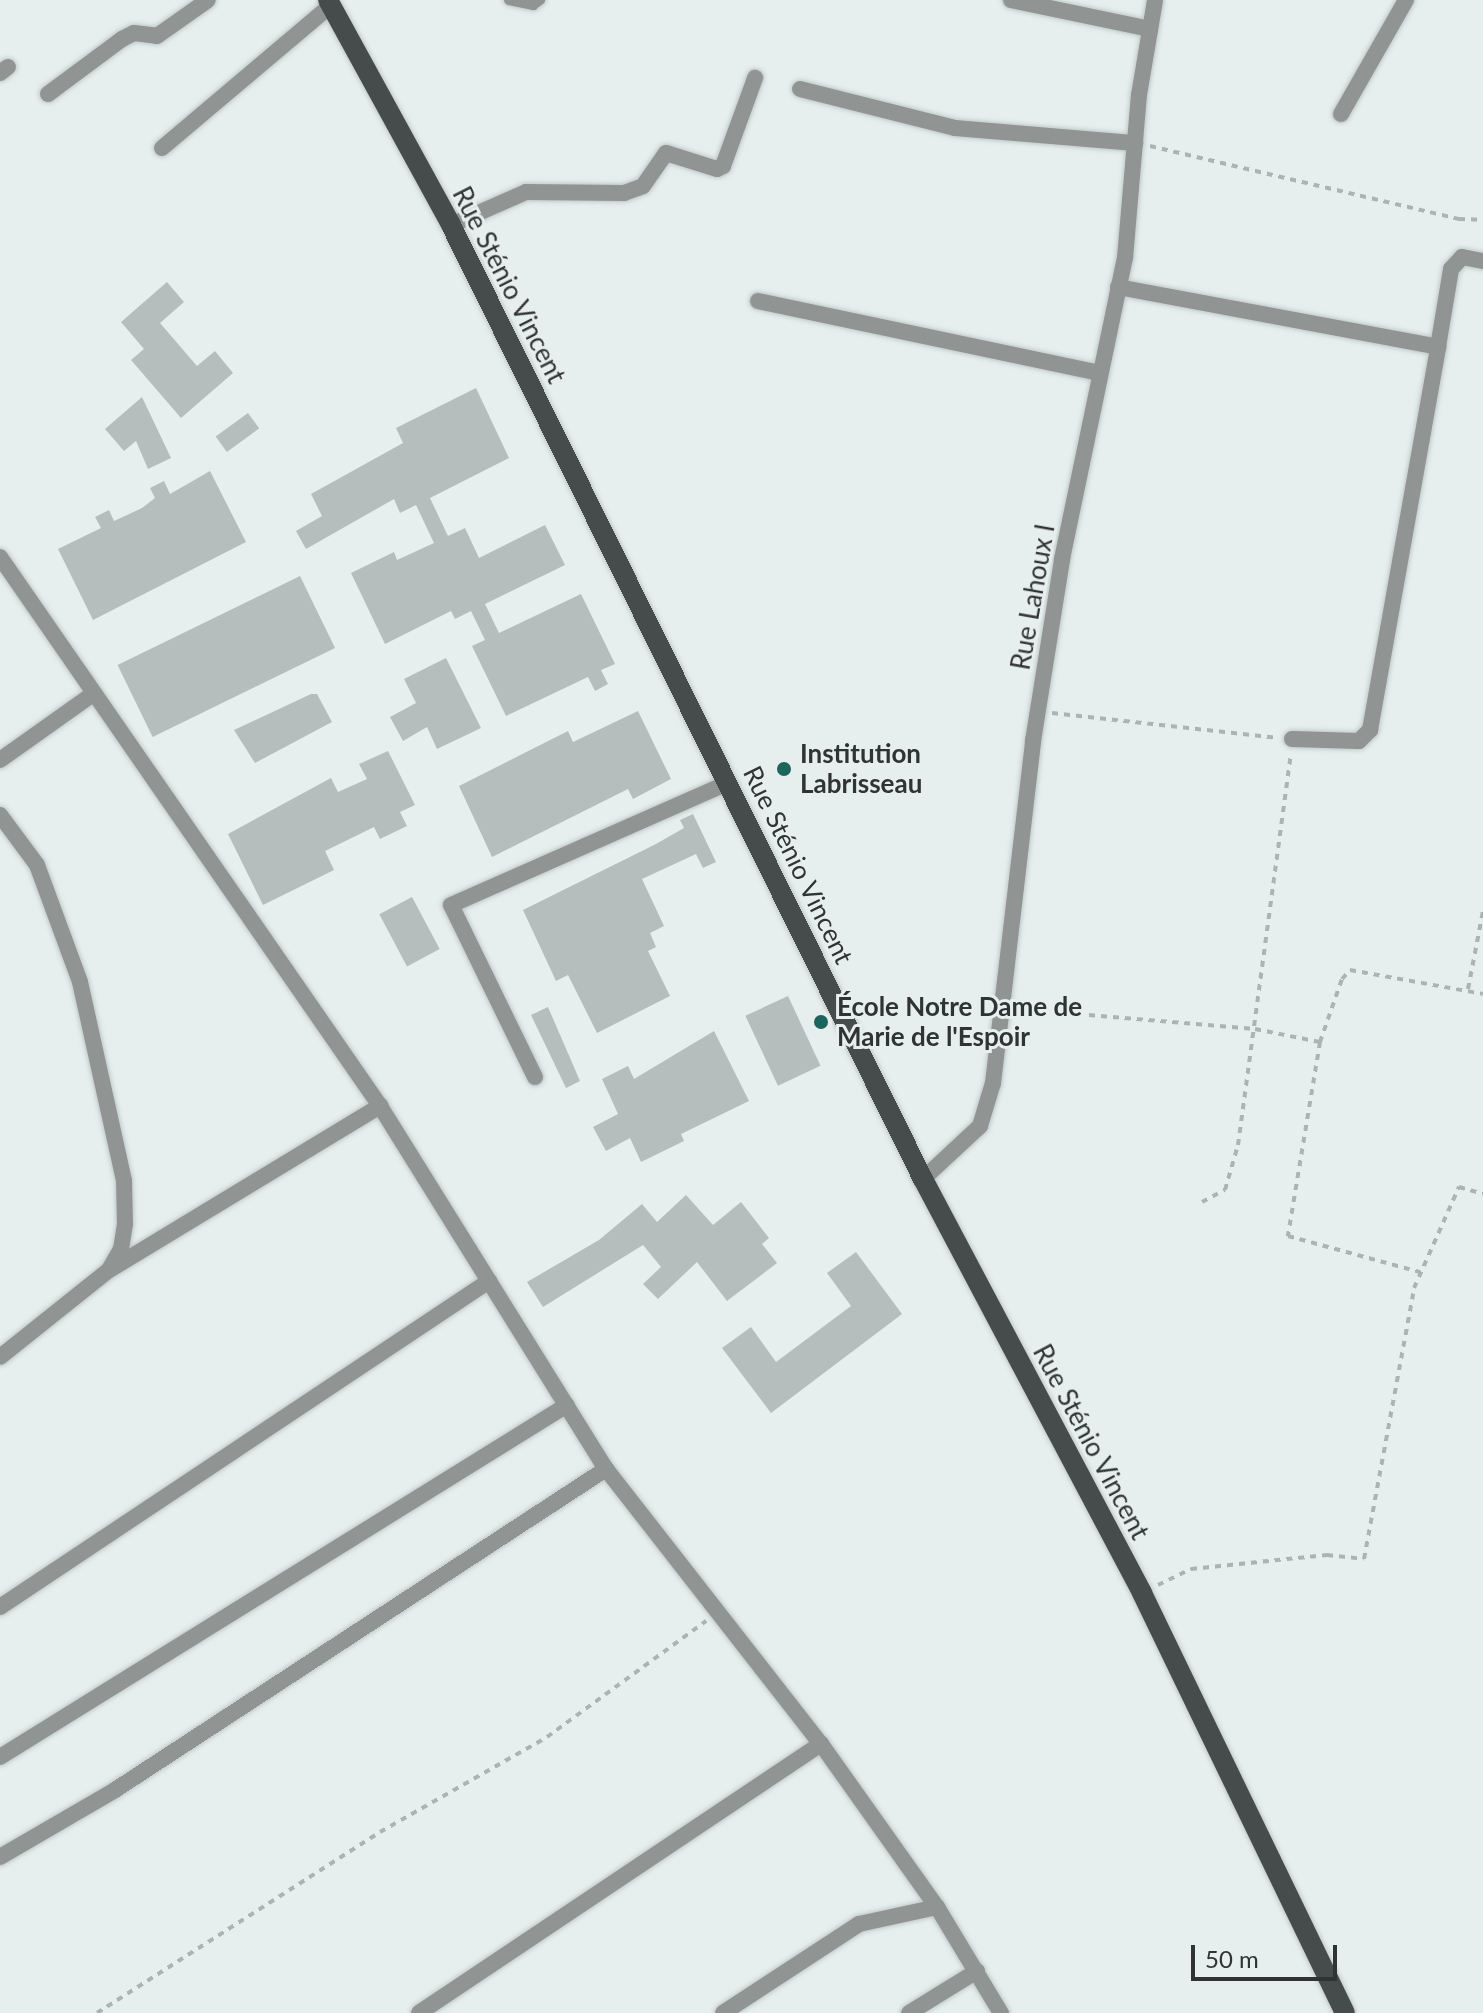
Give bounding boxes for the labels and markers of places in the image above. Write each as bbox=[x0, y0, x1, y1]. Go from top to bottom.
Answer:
place label: Institution Labrisseau bbox=[800, 738, 922, 800]
marker: Institution Labrisseau bbox=[775, 760, 793, 778]
place label: École Notre Dame de Marie de l'Espoir bbox=[837, 991, 1082, 1052]
marker: École Notre Dame de Marie de l'Espoir bbox=[812, 1013, 830, 1031]

